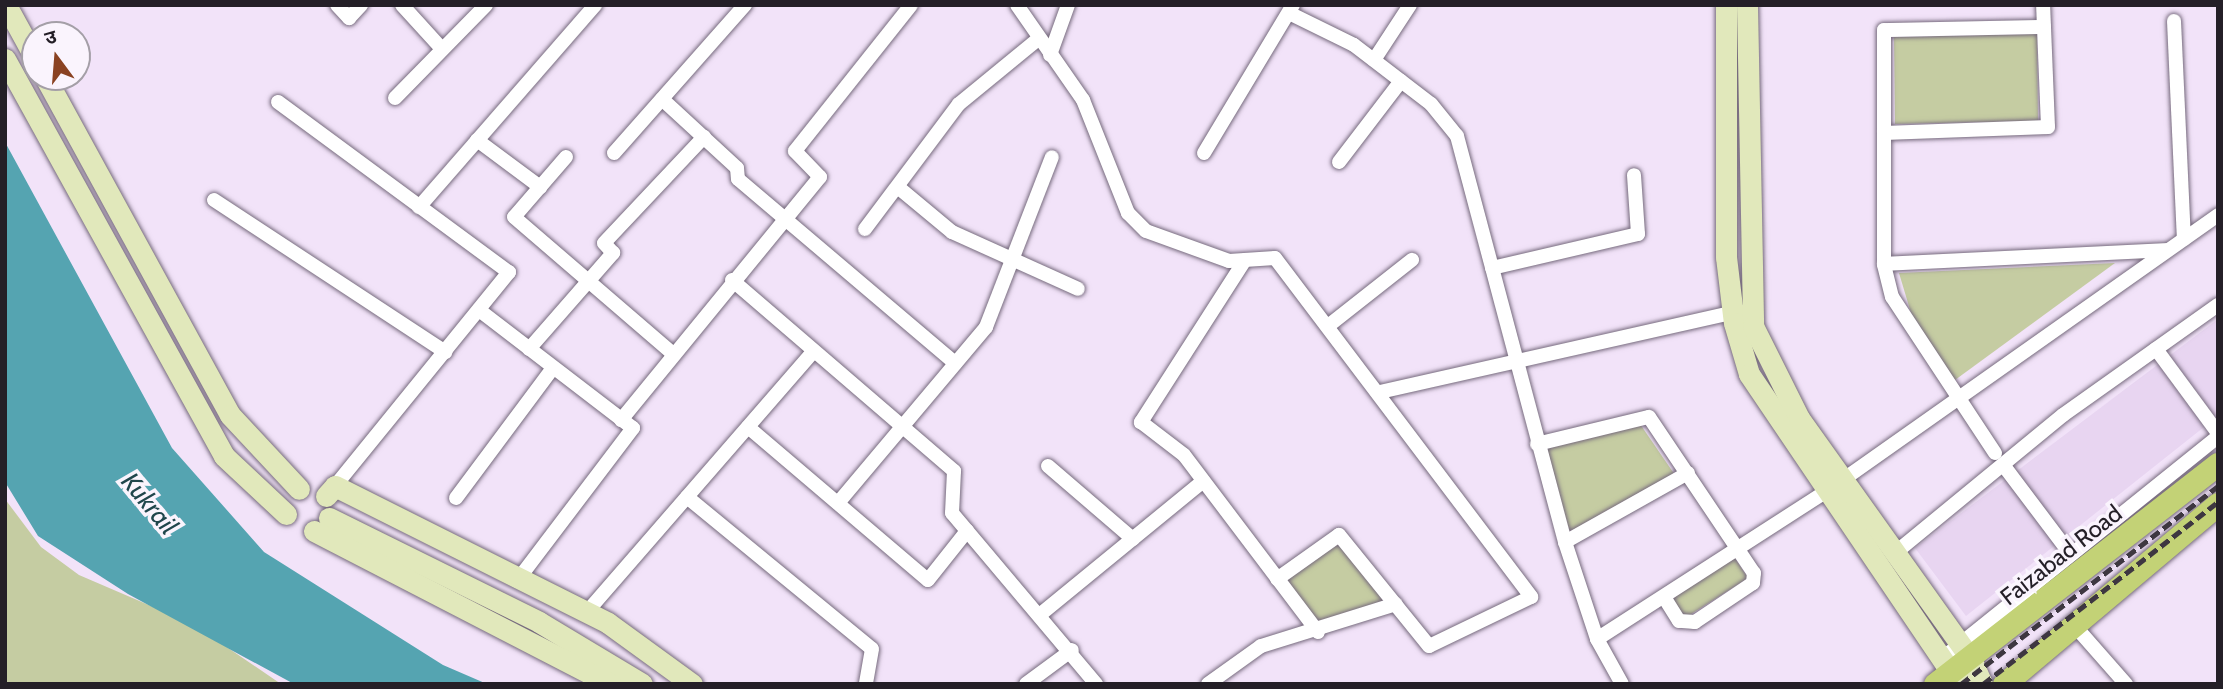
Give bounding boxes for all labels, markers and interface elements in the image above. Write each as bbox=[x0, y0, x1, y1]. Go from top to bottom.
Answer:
north arrow bbox=[21, 21, 91, 91]
text: उ bbox=[42, 25, 59, 50]
water label: Kukrail bbox=[114, 467, 184, 541]
street label: Faizabad Road bbox=[1995, 499, 2127, 611]

